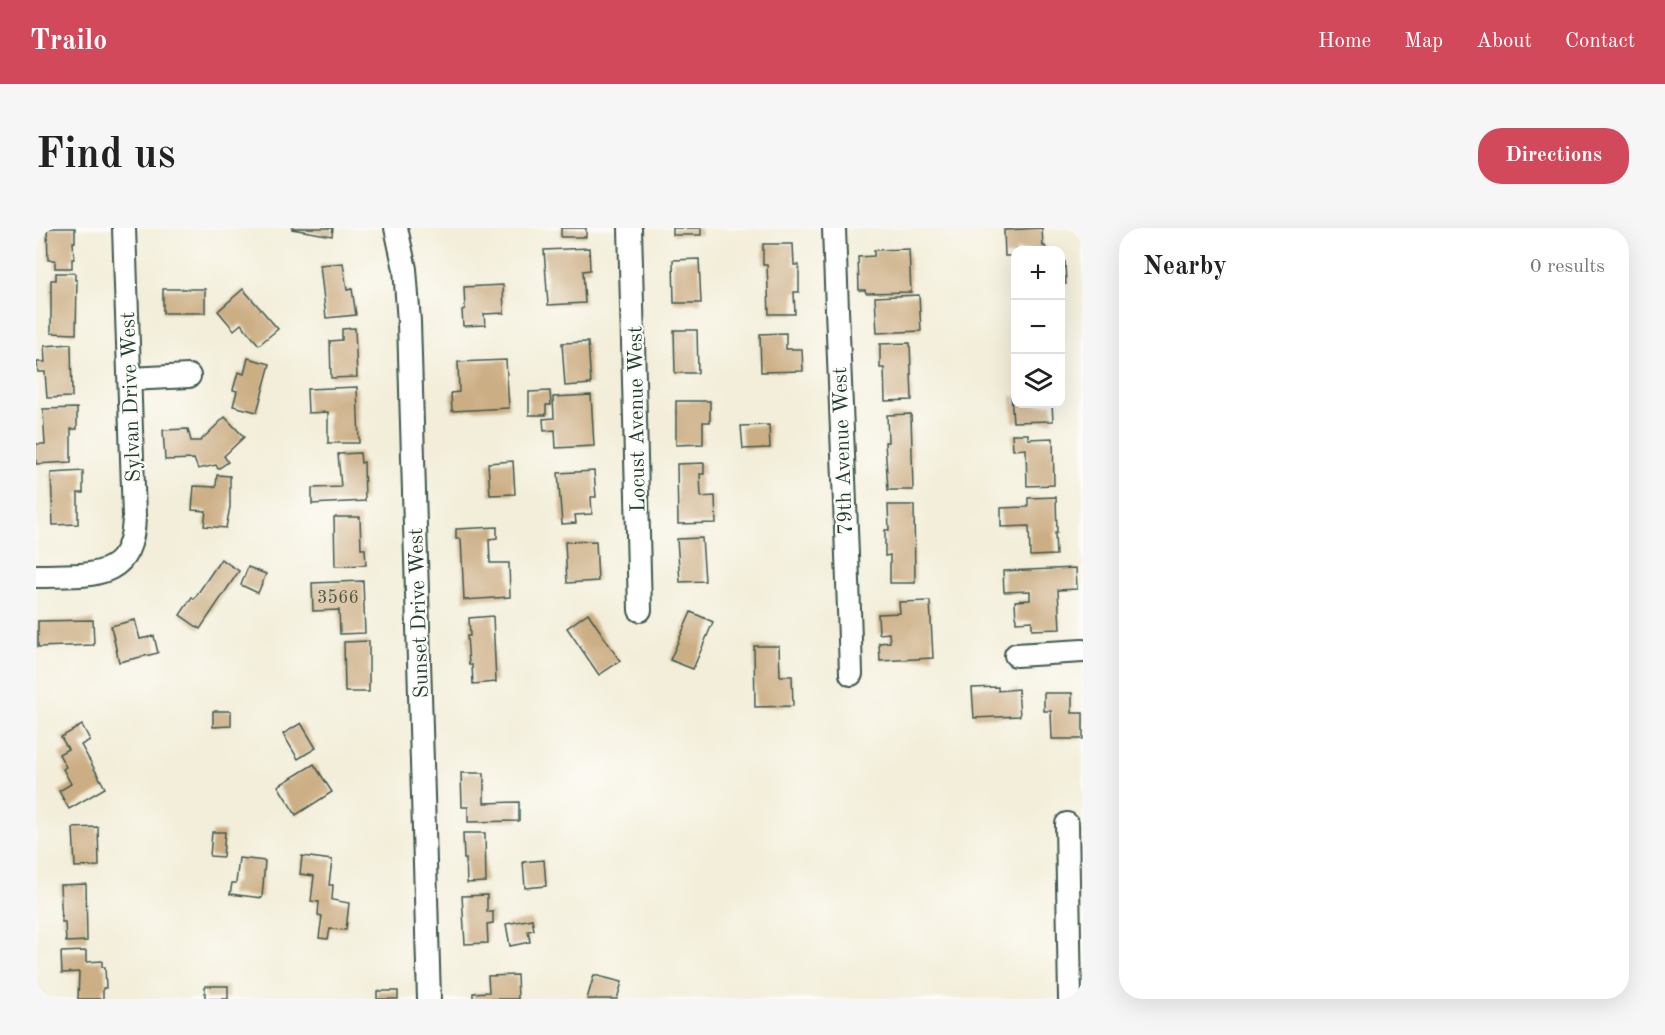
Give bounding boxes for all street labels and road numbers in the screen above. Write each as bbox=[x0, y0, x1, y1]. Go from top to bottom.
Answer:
street label: Sylvan Drive West bbox=[118, 311, 145, 483]
street label: Locust Avenue West bbox=[625, 326, 650, 512]
street label: 79th Avenue West bbox=[830, 367, 857, 535]
street label: Sunset Drive West bbox=[406, 527, 433, 698]

